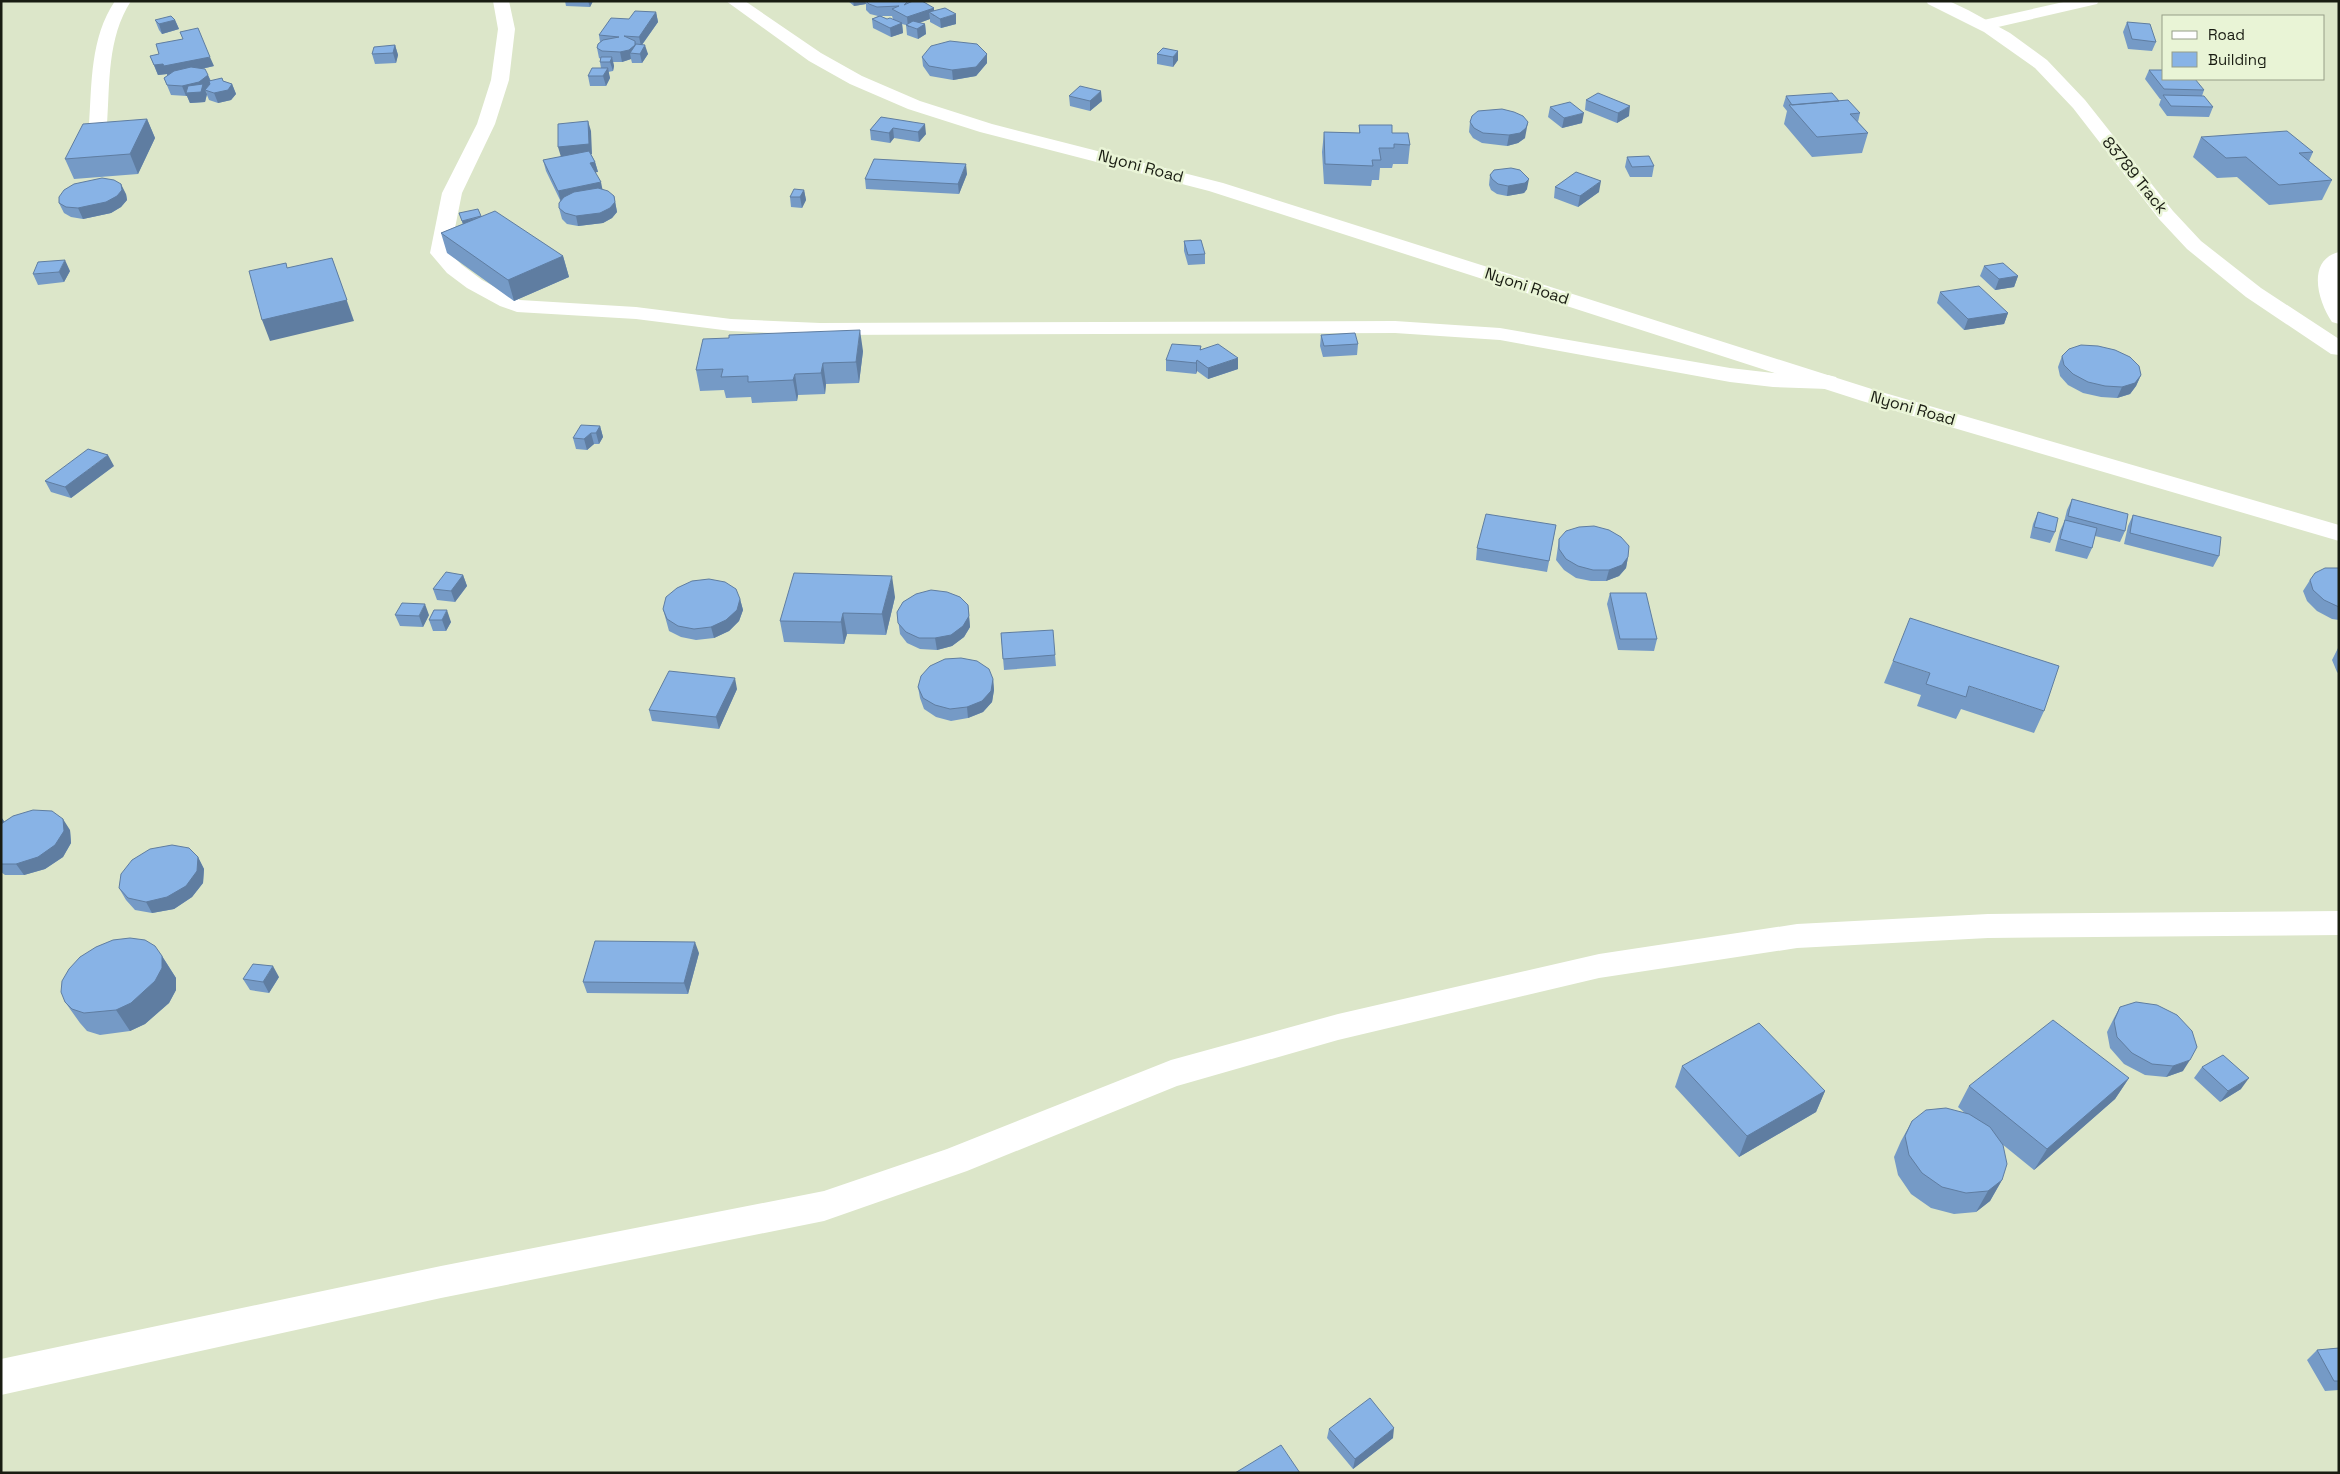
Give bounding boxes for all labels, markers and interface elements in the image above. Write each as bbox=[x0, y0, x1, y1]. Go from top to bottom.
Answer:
legend bbox=[2162, 15, 2325, 80]
text: Road bbox=[2208, 25, 2245, 44]
text: Building bbox=[2208, 50, 2267, 69]
street label: 83789 Track bbox=[2098, 132, 2173, 218]
street label: Nyoni Road bbox=[1096, 145, 1186, 187]
street label: Nyoni Road bbox=[1482, 263, 1572, 309]
street label: Nyoni Road bbox=[1868, 386, 1958, 430]

